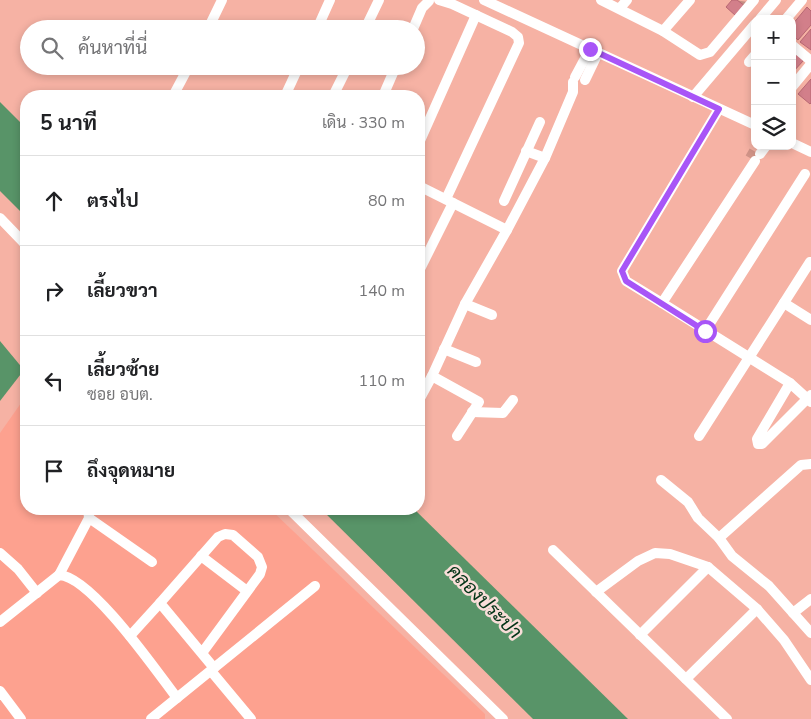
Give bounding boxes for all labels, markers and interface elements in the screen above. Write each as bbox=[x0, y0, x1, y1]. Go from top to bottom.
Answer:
map controls bbox=[751, 15, 796, 150]
button: + bbox=[751, 15, 796, 60]
search box bbox=[20, 20, 425, 75]
icon: search bbox=[38, 34, 66, 62]
text: ค้นหาที่นี่ bbox=[78, 35, 147, 61]
route end bbox=[579, 38, 602, 61]
button: − bbox=[751, 60, 796, 105]
button: layers bbox=[751, 105, 796, 150]
text: 5 นาที bbox=[40, 109, 97, 137]
text: เดิน · 330 m bbox=[322, 112, 405, 134]
icon: ahead bbox=[40, 187, 68, 215]
text: ตรงไป bbox=[87, 188, 139, 214]
text: 80 m bbox=[368, 190, 405, 212]
icon: right bbox=[40, 277, 68, 305]
text: เลี้ยวขวา bbox=[87, 278, 158, 304]
text: 140 m bbox=[358, 280, 405, 302]
route start bbox=[694, 320, 717, 343]
text: เลี้ยวซ้าย bbox=[87, 357, 159, 383]
icon: left bbox=[40, 367, 68, 395]
text: 110 m bbox=[358, 370, 405, 392]
text: ซอย อบต. bbox=[87, 384, 153, 406]
icon: arrive bbox=[40, 457, 68, 485]
text: ถึงจุดหมาย bbox=[87, 458, 175, 484]
water label: คลองประปา bbox=[441, 559, 527, 645]

